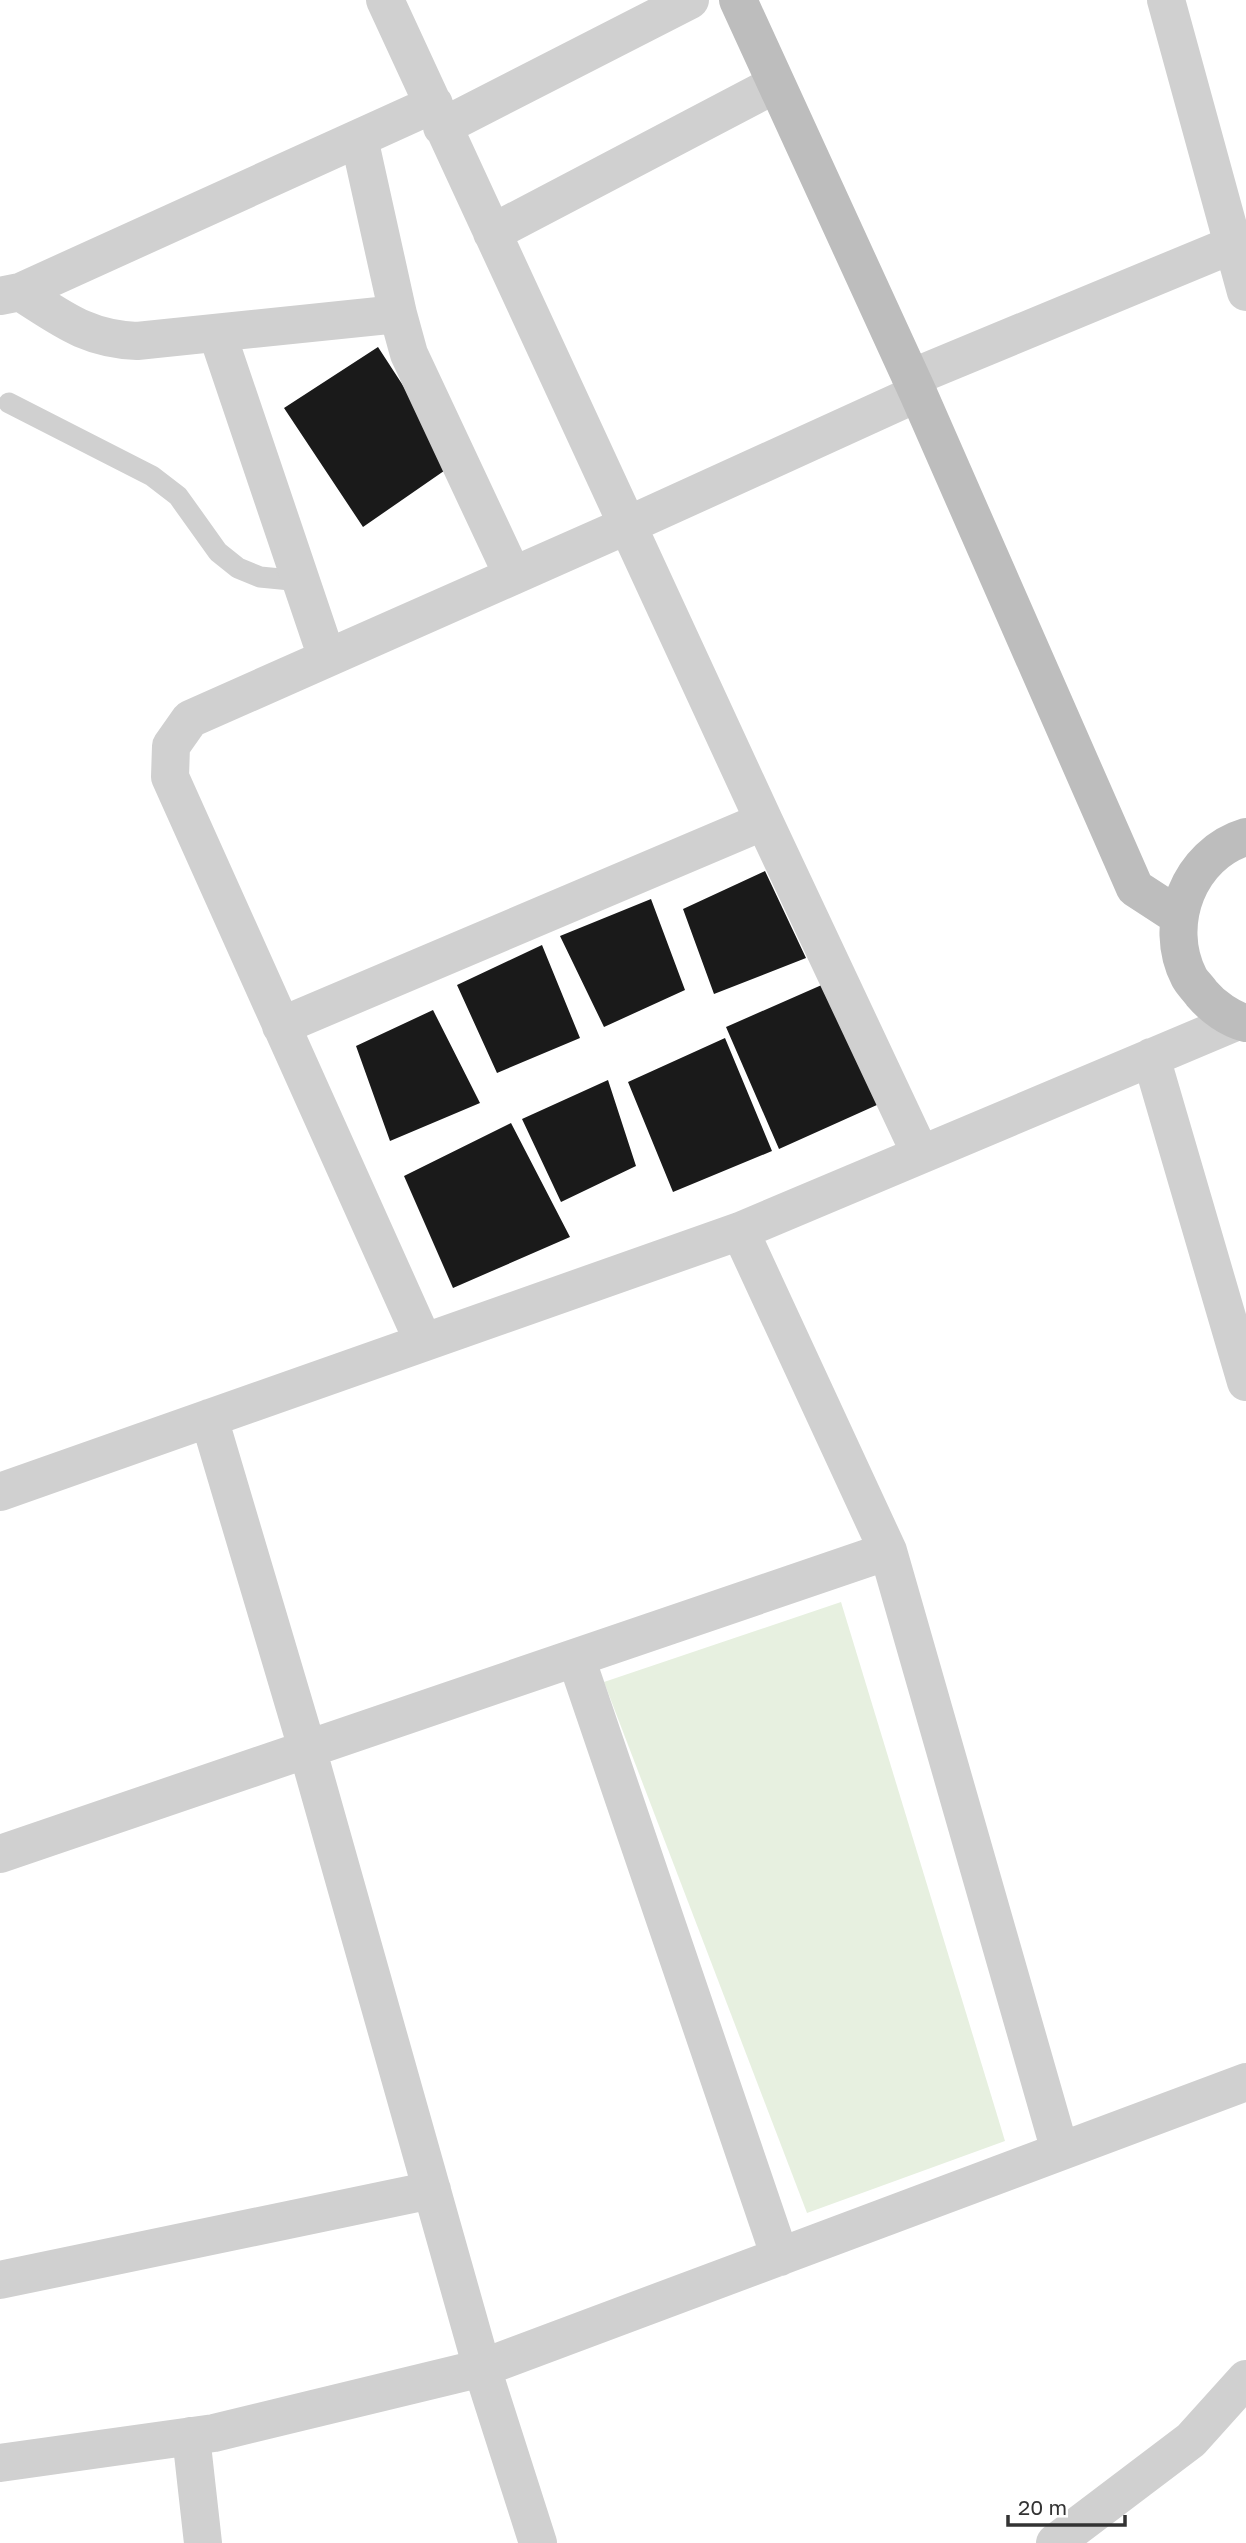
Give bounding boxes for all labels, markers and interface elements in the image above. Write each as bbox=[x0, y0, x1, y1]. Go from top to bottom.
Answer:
scale bar bbox=[1008, 2484, 1125, 2528]
text: 20 m bbox=[1018, 2494, 1067, 2520]

